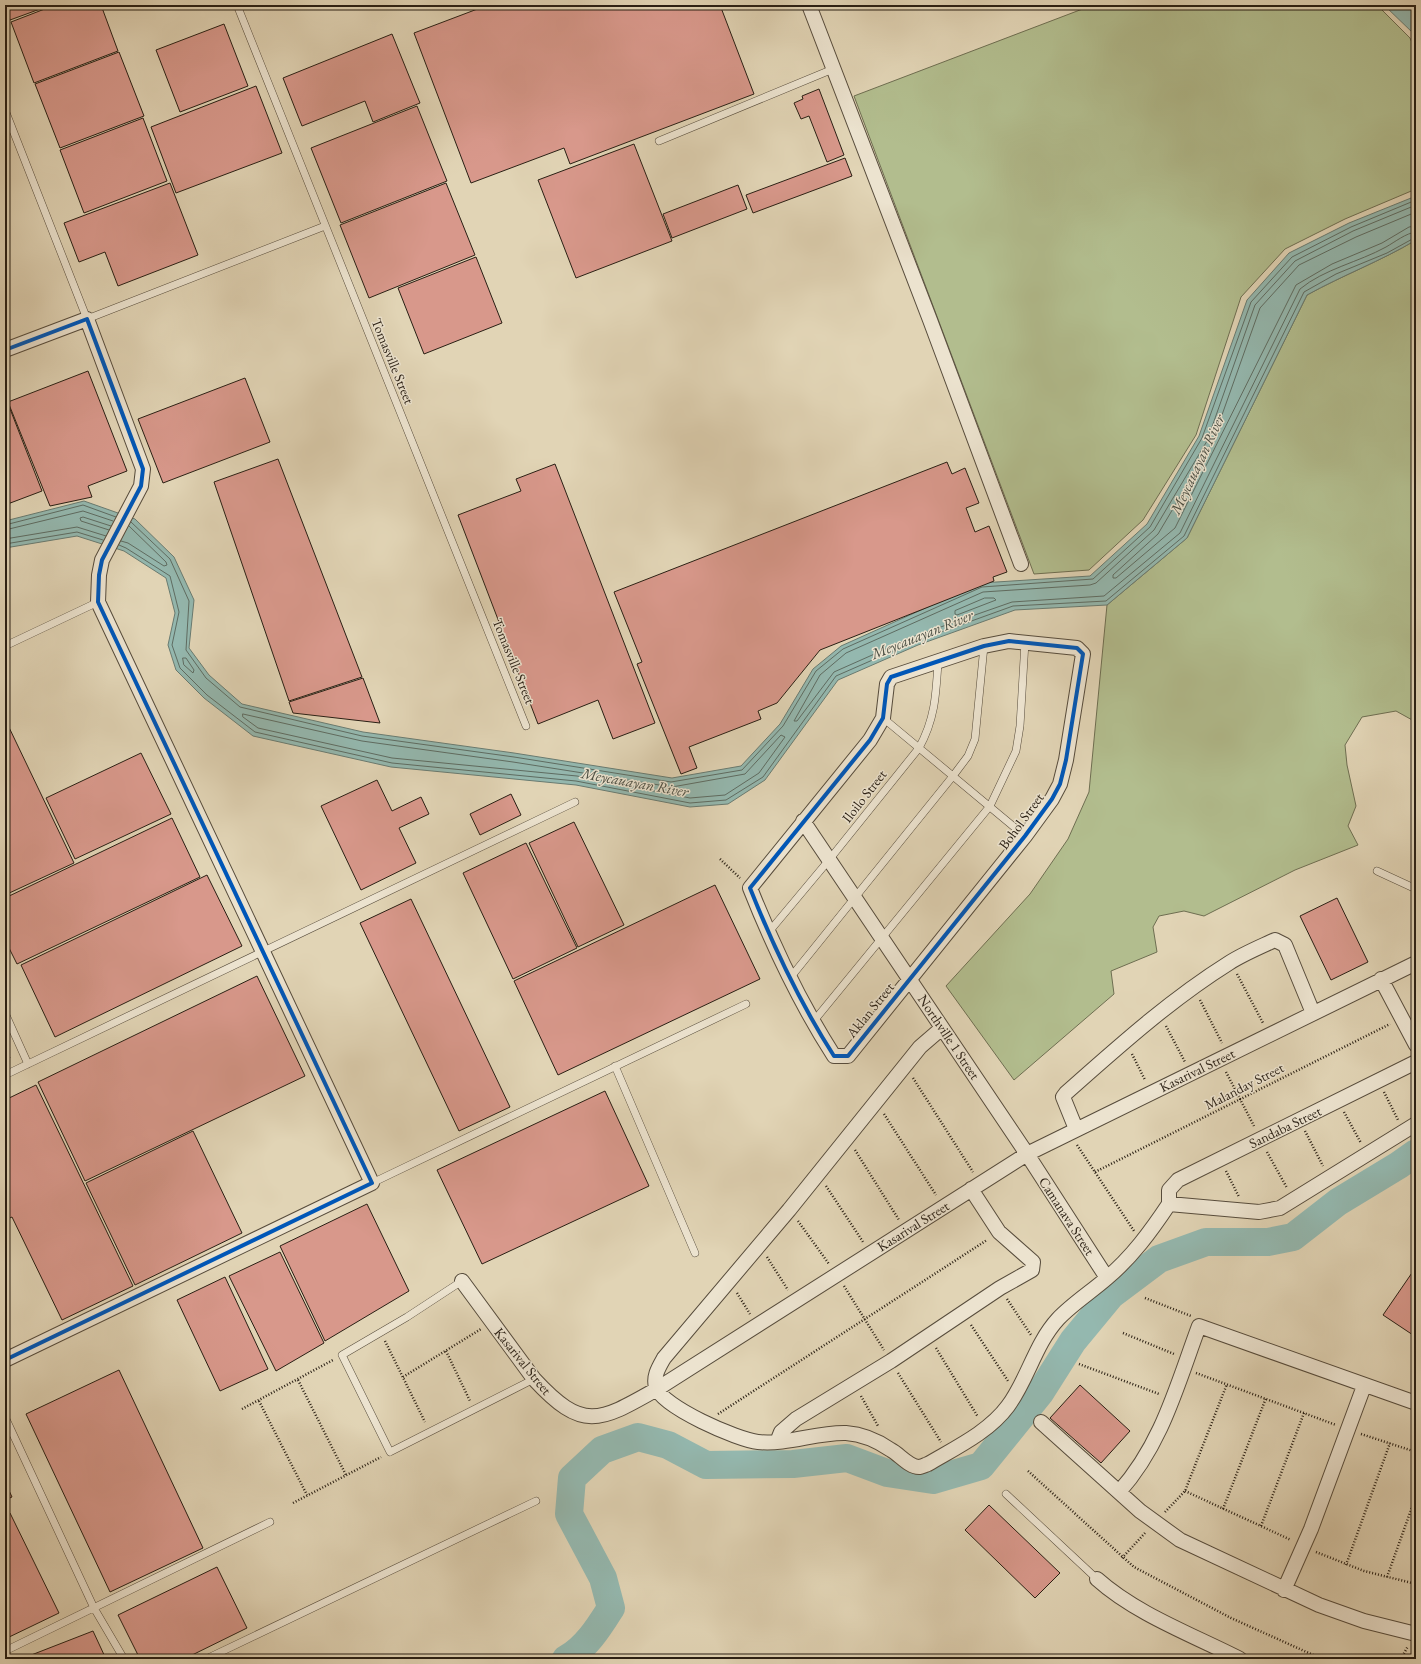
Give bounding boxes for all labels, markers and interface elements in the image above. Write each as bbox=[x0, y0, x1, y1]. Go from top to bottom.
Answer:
street label: Tomasville Street bbox=[368, 315, 419, 407]
water label: Meycauayan River bbox=[1165, 410, 1229, 518]
water label: Meycauayan River bbox=[867, 604, 977, 663]
street label: Tomasville Street bbox=[489, 615, 540, 707]
water label: Meycauayan River bbox=[579, 763, 691, 801]
street label: Iloilo Street bbox=[838, 765, 891, 826]
street label: Bohol Street bbox=[994, 789, 1048, 853]
street label: Aklan Street bbox=[842, 978, 898, 1042]
street label: Northville 1 Street bbox=[914, 991, 984, 1083]
street label: Kasarival Street bbox=[1156, 1044, 1238, 1096]
street label: Malanday Street bbox=[1201, 1058, 1287, 1114]
street label: Sandaba Street bbox=[1246, 1101, 1325, 1152]
street label: Camanava Street bbox=[1035, 1173, 1099, 1259]
street label: Kasarival Street bbox=[874, 1196, 953, 1255]
street label: Kasarival Street bbox=[490, 1324, 556, 1399]

